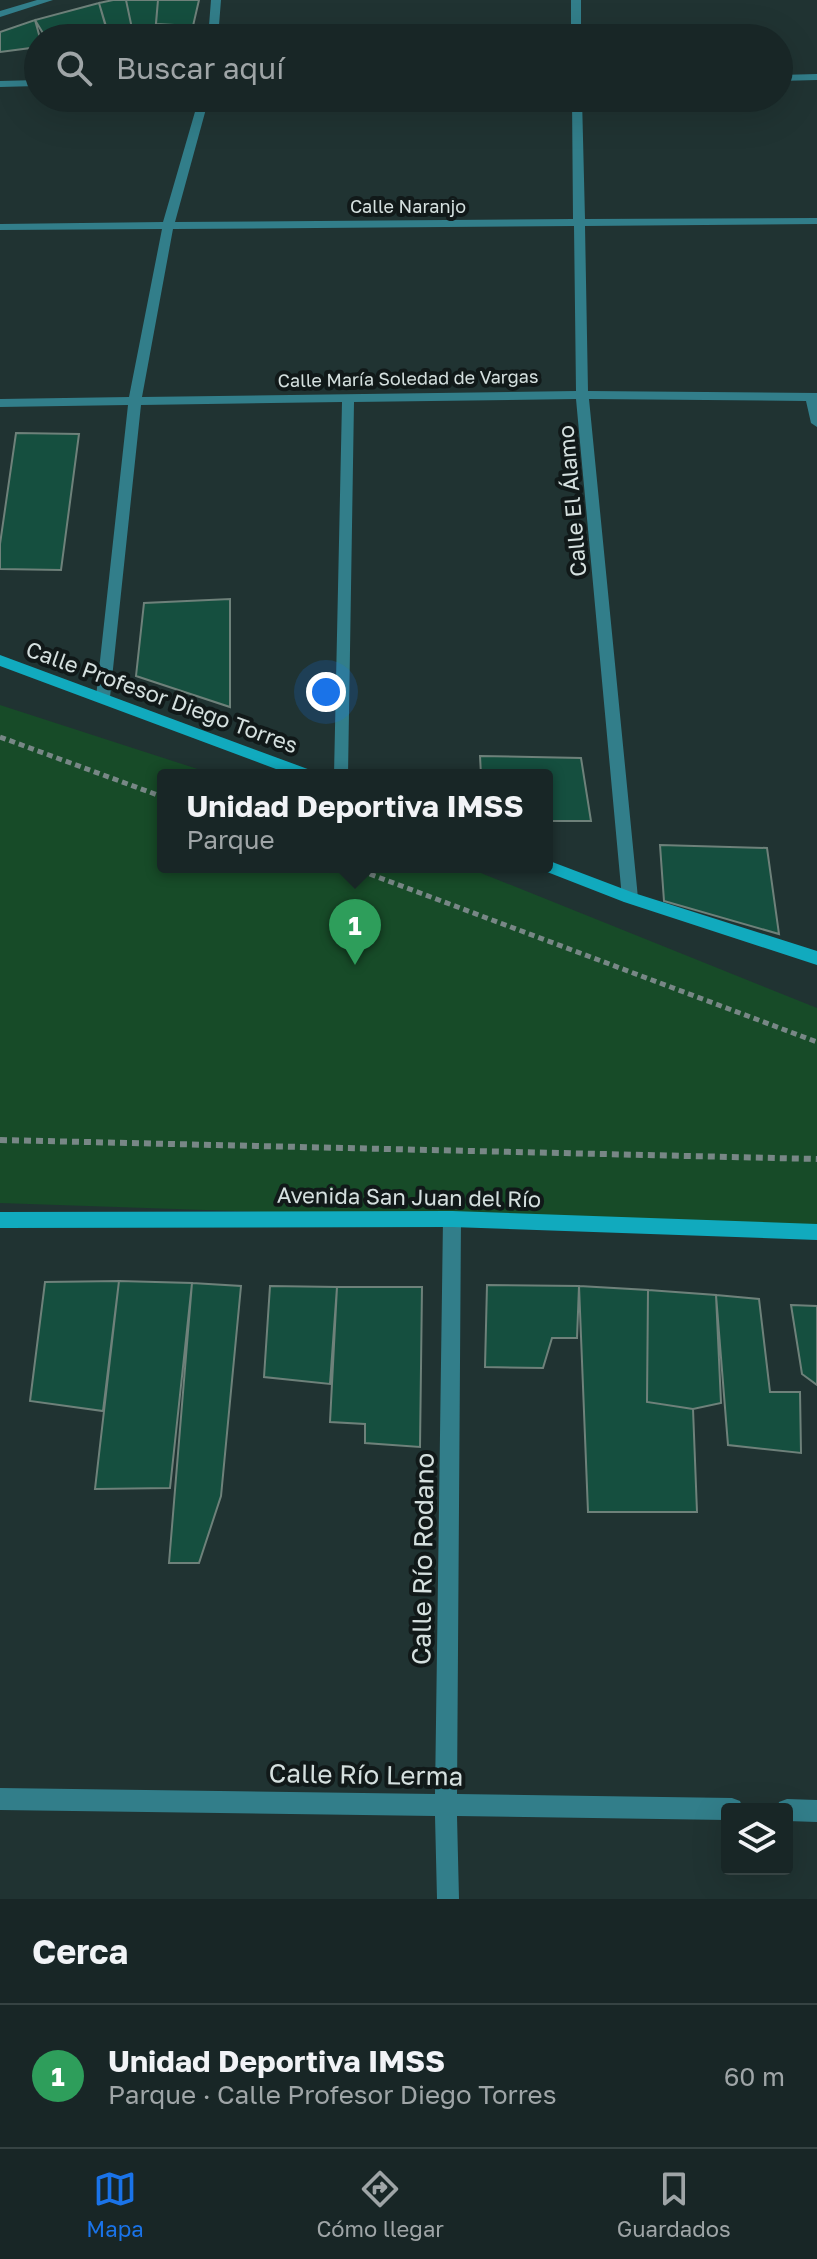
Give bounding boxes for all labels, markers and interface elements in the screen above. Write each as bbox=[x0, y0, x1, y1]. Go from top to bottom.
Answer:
search box bbox=[24, 24, 793, 112]
icon: search bbox=[52, 46, 96, 90]
text: Buscar aquí bbox=[116, 50, 284, 86]
street label: Calle Naranjo bbox=[350, 195, 466, 217]
street label: Calle María Soledad de Vargas bbox=[277, 365, 539, 391]
street label: Calle El Álamo bbox=[551, 424, 592, 578]
street label: Calle Profesor Diego Torres bbox=[23, 635, 302, 758]
your location bbox=[306, 672, 346, 712]
popup bbox=[157, 769, 553, 873]
text: Unidad Deportiva IMSS bbox=[186, 788, 524, 824]
text: Parque bbox=[186, 824, 275, 855]
pin: 1 bbox=[329, 899, 381, 965]
street label: Avenida San Juan del Río bbox=[277, 1181, 541, 1212]
street label: Calle Río Rodano bbox=[405, 1453, 440, 1665]
street label: Calle Río Lerma bbox=[268, 1757, 464, 1792]
map controls bbox=[721, 1803, 793, 1875]
button: layers bbox=[721, 1803, 793, 1875]
text: Cerca bbox=[32, 1931, 128, 1971]
text: Unidad Deportiva IMSS bbox=[108, 2043, 445, 2079]
text: 1 bbox=[51, 2061, 65, 2092]
text: 60 m bbox=[724, 2061, 785, 2092]
text: Parque · Calle Profesor Diego Torres bbox=[108, 2079, 556, 2110]
tab: Mapa bbox=[86, 2167, 144, 2242]
tab: Cómo llegar bbox=[316, 2167, 444, 2242]
tab: Guardados bbox=[617, 2167, 731, 2242]

